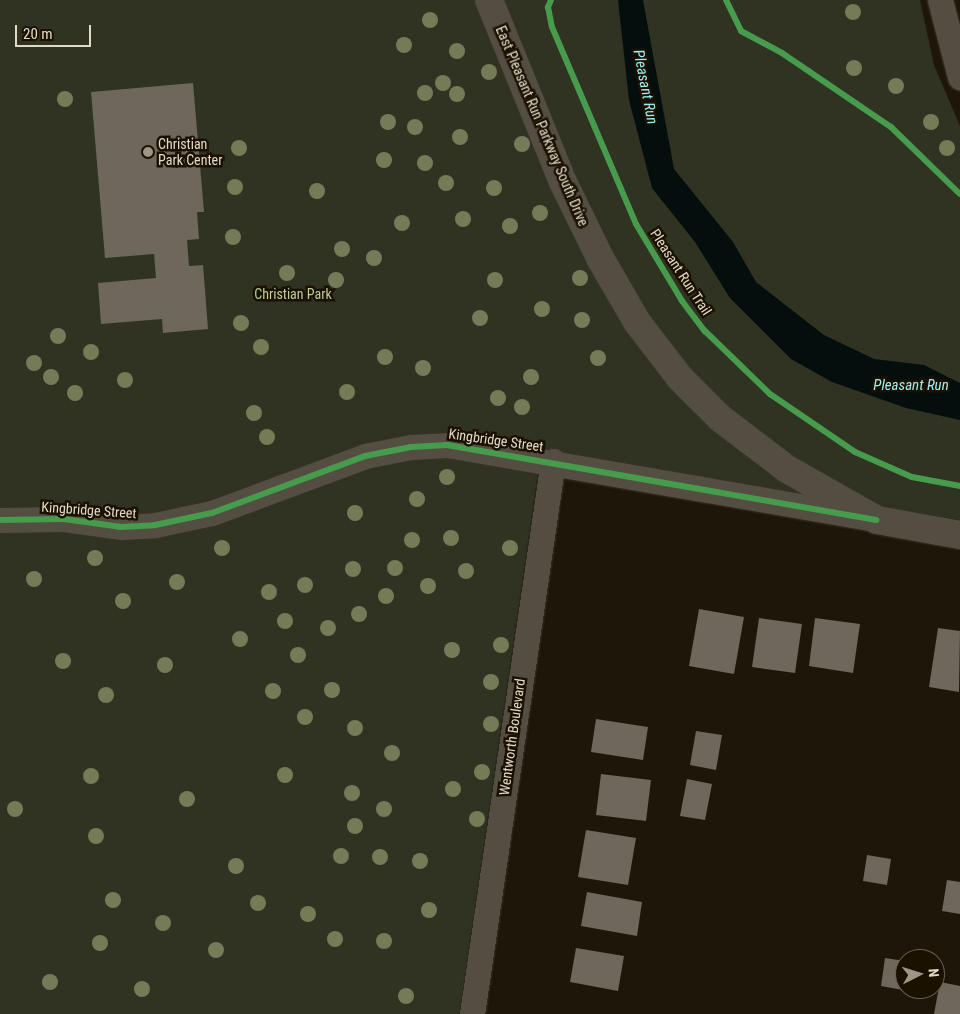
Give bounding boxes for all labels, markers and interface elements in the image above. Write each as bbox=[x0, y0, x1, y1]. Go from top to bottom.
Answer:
scale bar bbox=[18, 15, 94, 47]
street label: East Pleasant Run Parkway South Drive bbox=[492, 23, 592, 229]
text: 20 m bbox=[23, 25, 53, 43]
water label: Pleasant Run bbox=[629, 48, 661, 126]
place label: Christian Park Center bbox=[158, 136, 222, 168]
marker: Christian Park Center bbox=[142, 146, 154, 158]
street label: Pleasant Run Trail bbox=[647, 226, 715, 318]
park label: Christian Park bbox=[254, 286, 332, 302]
water label: Pleasant Run bbox=[873, 377, 949, 395]
street label: Kingbridge Street bbox=[448, 425, 544, 455]
street label: Kingbridge Street bbox=[41, 498, 137, 522]
street label: Wentworth Boulevard bbox=[495, 678, 529, 796]
north arrow bbox=[895, 949, 945, 999]
text: N bbox=[926, 968, 942, 978]

